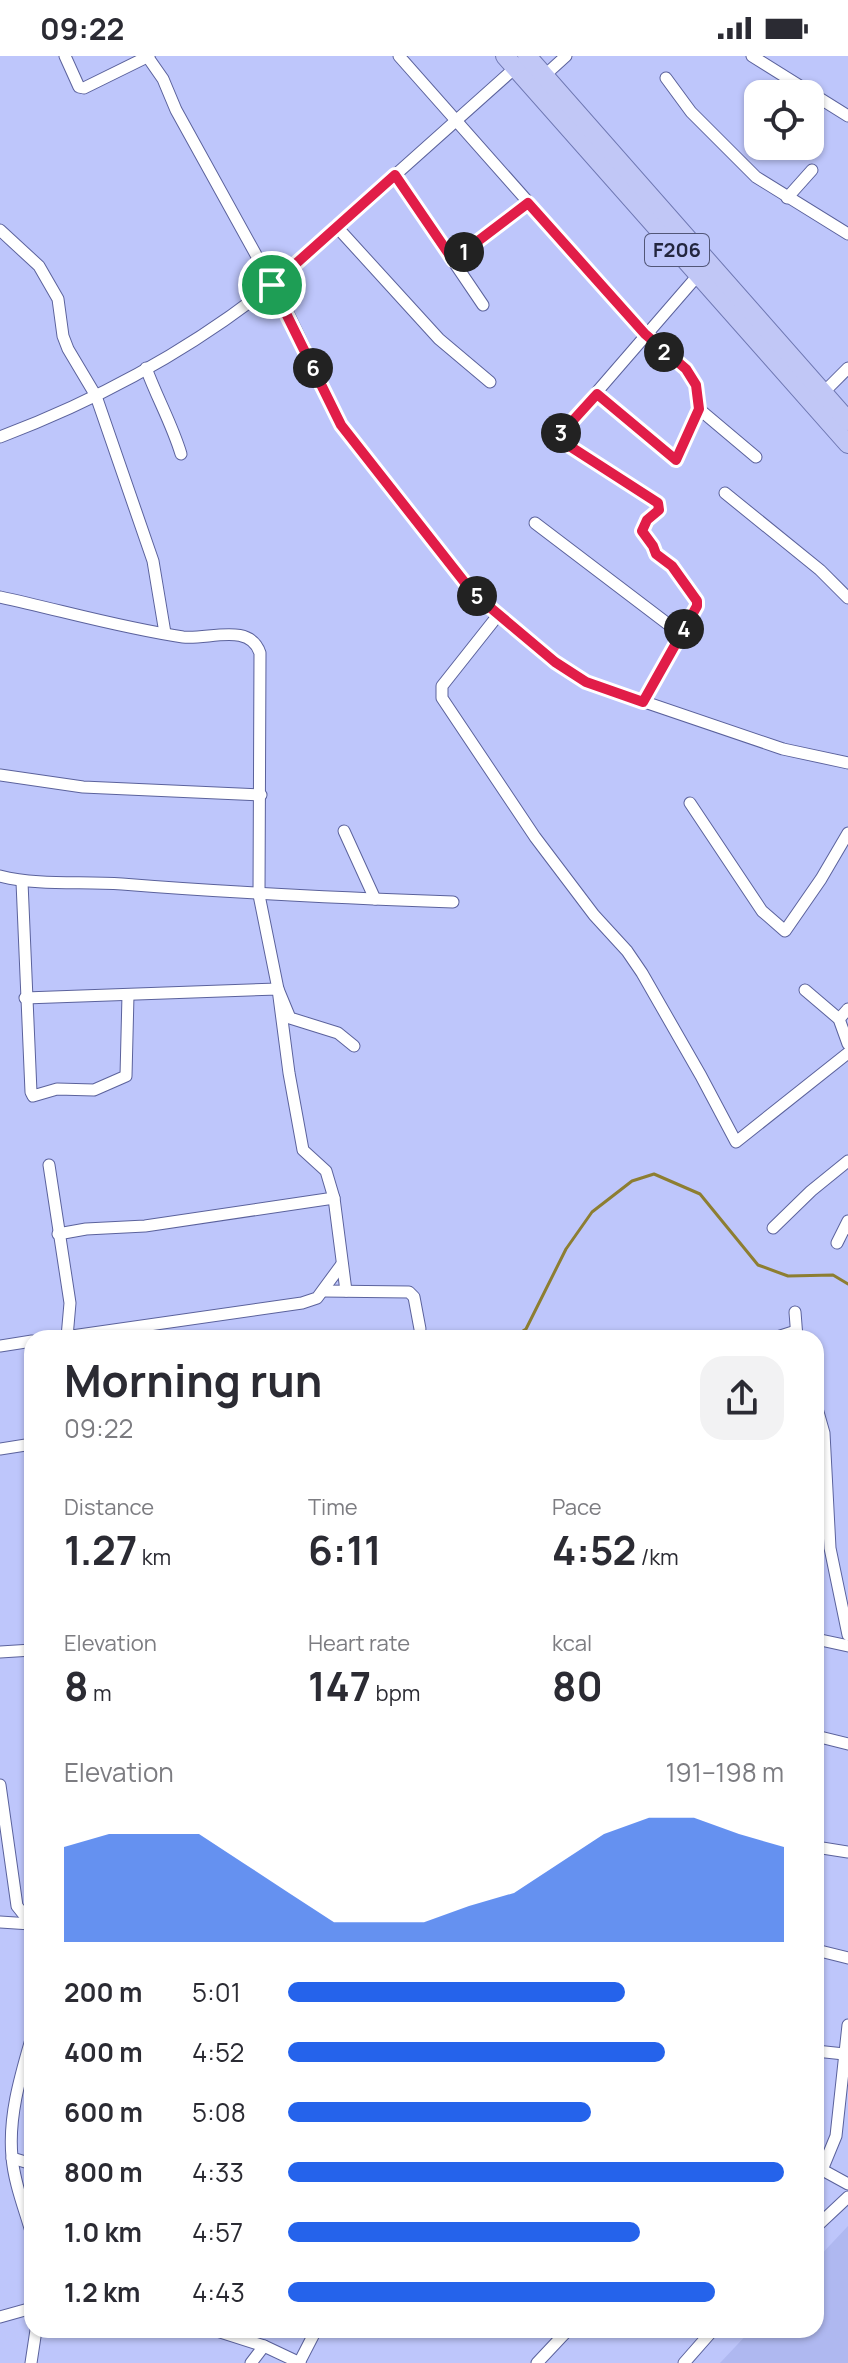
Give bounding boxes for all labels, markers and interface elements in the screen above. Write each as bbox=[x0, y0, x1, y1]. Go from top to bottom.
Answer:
text: 09:22 bbox=[40, 8, 124, 49]
map controls bbox=[744, 80, 824, 160]
button: locate bbox=[744, 80, 824, 160]
pin: 1 bbox=[444, 232, 484, 272]
road number: F206 bbox=[645, 234, 709, 266]
text: 1 bbox=[459, 237, 469, 267]
pin bbox=[238, 251, 306, 319]
icon: arrive bbox=[250, 263, 294, 307]
pin: 2 bbox=[644, 332, 684, 372]
text: 2 bbox=[657, 337, 671, 367]
pin: 6 bbox=[293, 348, 333, 388]
text: 6 bbox=[306, 353, 320, 383]
pin: 3 bbox=[541, 413, 581, 453]
text: 3 bbox=[555, 418, 567, 448]
pin: 5 bbox=[457, 576, 497, 616]
text: 5 bbox=[471, 581, 483, 611]
pin: 4 bbox=[664, 609, 704, 649]
text: 4 bbox=[677, 614, 691, 644]
text: Morning run bbox=[64, 1350, 322, 1410]
button: share bbox=[700, 1356, 784, 1440]
text: 09:22 bbox=[64, 1410, 133, 1446]
text: Distance bbox=[64, 1492, 154, 1522]
text: Time bbox=[308, 1492, 358, 1522]
text: Pace bbox=[552, 1492, 602, 1522]
text: 1.27 bbox=[64, 1522, 137, 1577]
text: 6:11 bbox=[308, 1522, 382, 1577]
text: 4:52 bbox=[552, 1522, 636, 1577]
text: km bbox=[137, 1542, 171, 1572]
text: /km bbox=[636, 1542, 679, 1572]
text: Elevation bbox=[64, 1628, 157, 1658]
text: Heart rate bbox=[308, 1628, 410, 1658]
text: kcal bbox=[552, 1628, 592, 1658]
text: 8 bbox=[64, 1658, 89, 1713]
text: 147 bbox=[308, 1658, 371, 1713]
text: 80 bbox=[552, 1658, 603, 1713]
text: m bbox=[89, 1678, 112, 1708]
text: bpm bbox=[371, 1678, 420, 1708]
text: Elevation bbox=[64, 1754, 174, 1790]
text: 191–198 m bbox=[665, 1754, 784, 1790]
text: 200 m bbox=[64, 1974, 142, 2010]
text: 5:01 bbox=[192, 1974, 241, 2010]
text: 400 m bbox=[64, 2034, 143, 2070]
text: 4:52 bbox=[192, 2034, 244, 2070]
text: 600 m bbox=[64, 2094, 143, 2130]
text: 5:08 bbox=[192, 2094, 246, 2130]
text: 800 m bbox=[64, 2154, 143, 2190]
text: 4:33 bbox=[192, 2154, 244, 2190]
text: 1.0 km bbox=[64, 2214, 142, 2250]
text: 4:57 bbox=[192, 2214, 243, 2250]
text: 1.2 km bbox=[64, 2274, 140, 2310]
text: 4:43 bbox=[192, 2274, 245, 2310]

